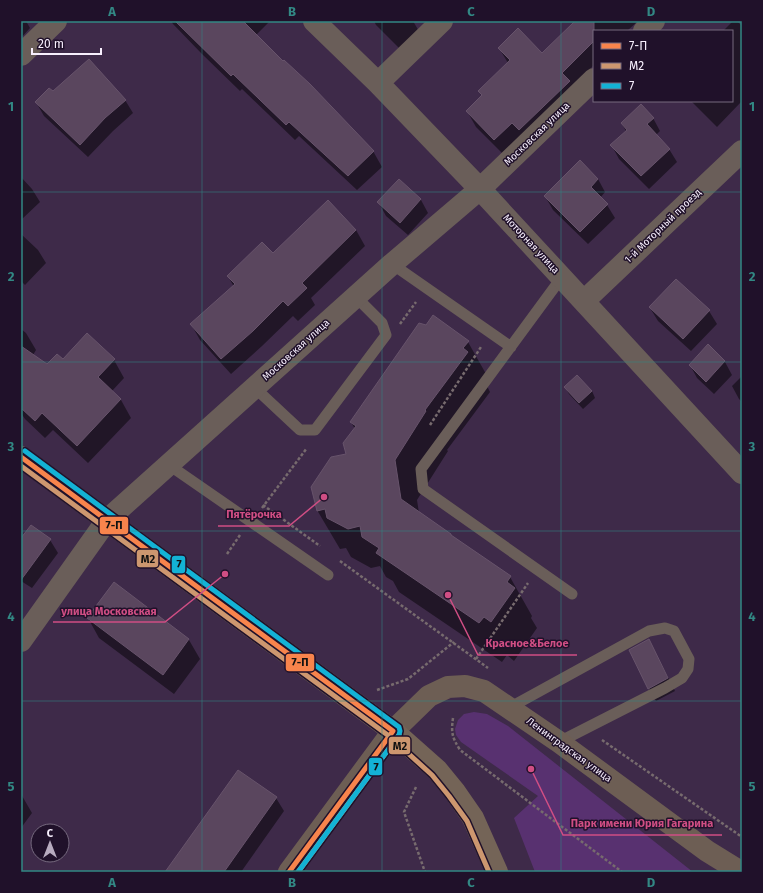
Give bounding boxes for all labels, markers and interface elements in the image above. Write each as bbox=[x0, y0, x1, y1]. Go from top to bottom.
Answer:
text: A bbox=[107, 4, 116, 19]
text: B bbox=[288, 4, 296, 19]
text: C bbox=[467, 4, 475, 19]
text: D bbox=[647, 4, 656, 19]
scale bar bbox=[32, 30, 101, 56]
legend bbox=[593, 30, 733, 102]
text: 20 m bbox=[38, 37, 64, 51]
text: 7-П bbox=[629, 39, 647, 53]
text: М2 bbox=[629, 59, 644, 73]
text: 7 bbox=[629, 79, 634, 93]
text: 1 bbox=[8, 99, 14, 114]
text: 1 bbox=[749, 99, 755, 114]
street label: Московская улица bbox=[502, 100, 572, 168]
street label: 1-й Моторный проезд bbox=[622, 186, 704, 266]
street label: Моторная улица bbox=[500, 212, 562, 276]
text: 2 bbox=[8, 269, 15, 284]
text: 2 bbox=[749, 269, 756, 284]
street label: Московская улица bbox=[260, 317, 332, 383]
text: 3 bbox=[7, 439, 15, 454]
text: 3 bbox=[748, 439, 756, 454]
callout: Пятёрочка bbox=[218, 503, 289, 526]
text: Пятёрочка bbox=[226, 508, 282, 521]
line badge: 7-П bbox=[99, 516, 129, 535]
text: 7-П bbox=[106, 519, 122, 532]
line badge: М2 bbox=[136, 549, 159, 568]
text: М2 bbox=[141, 553, 155, 566]
line badge: 7 bbox=[171, 555, 186, 574]
text: 7 bbox=[176, 558, 182, 571]
callout: улица Московская bbox=[53, 599, 165, 622]
text: улица Московская bbox=[60, 605, 157, 618]
text: 4 bbox=[7, 609, 15, 624]
text: 4 bbox=[748, 609, 756, 624]
callout: Красное&Белое bbox=[478, 632, 577, 655]
text: Красное&Белое bbox=[485, 637, 569, 650]
line badge: 7-П bbox=[285, 653, 315, 672]
text: 7-П bbox=[292, 656, 308, 669]
street label: Ленинградская улица bbox=[524, 715, 614, 785]
line badge: М2 bbox=[388, 736, 411, 755]
text: М2 bbox=[393, 740, 407, 753]
line badge: 7 bbox=[368, 757, 383, 776]
text: 7 bbox=[373, 761, 379, 774]
text: 5 bbox=[8, 779, 15, 794]
text: 5 bbox=[749, 779, 756, 794]
callout: Парк имени Юрия Гагарина bbox=[563, 812, 722, 835]
text: Парк имени Юрия Гагарина bbox=[571, 817, 713, 830]
north arrow bbox=[30, 823, 70, 863]
text: С bbox=[47, 827, 54, 840]
text: A bbox=[107, 875, 116, 890]
text: B bbox=[288, 875, 296, 890]
text: C bbox=[467, 875, 475, 890]
text: D bbox=[647, 875, 656, 890]

